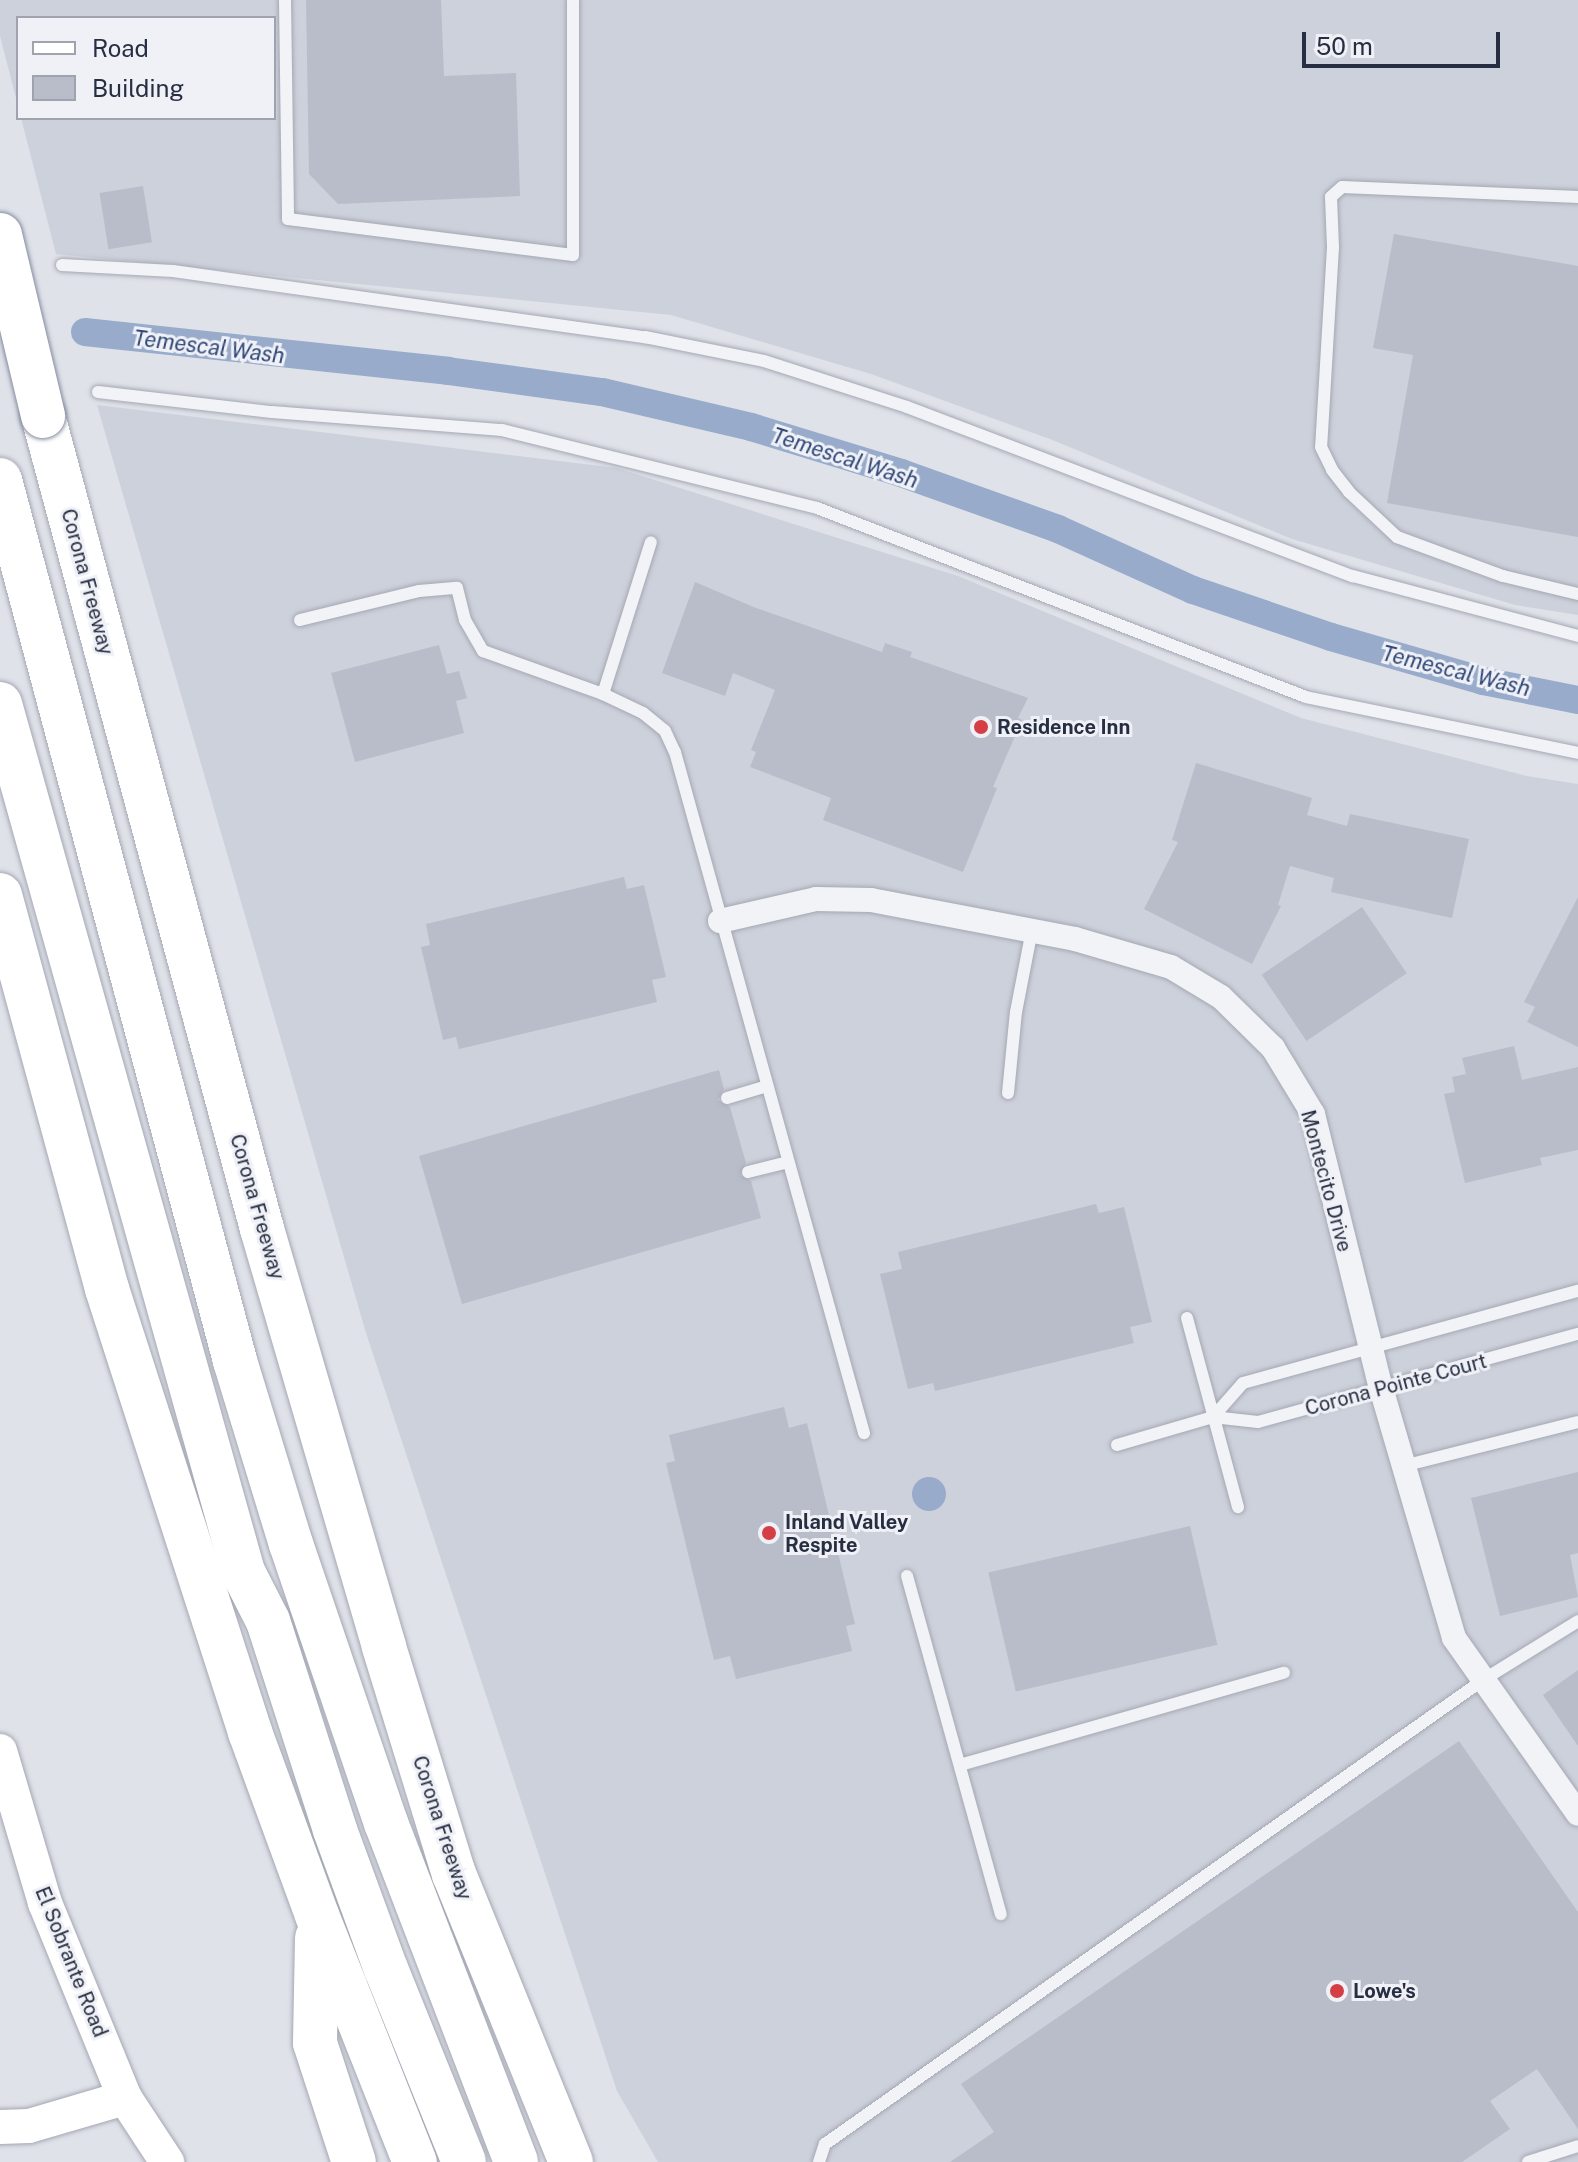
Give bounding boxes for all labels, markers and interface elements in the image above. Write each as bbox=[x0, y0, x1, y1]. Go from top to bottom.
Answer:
legend bbox=[16, 16, 276, 120]
scale bar bbox=[1306, 16, 1504, 66]
text: 50 m bbox=[1316, 32, 1373, 60]
text: Road bbox=[92, 34, 149, 62]
text: Building bbox=[92, 74, 184, 102]
water label: Temescal Wash bbox=[132, 325, 286, 369]
water label: Temescal Wash bbox=[768, 422, 922, 494]
street label: Corona Freeway bbox=[56, 506, 118, 658]
water label: Temescal Wash bbox=[1379, 640, 1533, 702]
place label: Residence Inn bbox=[997, 715, 1130, 739]
marker: Residence Inn bbox=[972, 718, 990, 736]
street label: Montecito Drive bbox=[1296, 1107, 1356, 1255]
street label: Corona Freeway bbox=[225, 1131, 289, 1283]
street label: Corona Pointe Court bbox=[1302, 1349, 1490, 1421]
place label: Inland Valley Respite bbox=[785, 1510, 908, 1557]
marker: Inland Valley Respite bbox=[760, 1524, 778, 1542]
street label: Corona Freeway bbox=[407, 1753, 477, 1903]
street label: El Sobrante Road bbox=[30, 1883, 112, 2041]
place label: Lowe's bbox=[1353, 1979, 1416, 2003]
marker: Lowe's bbox=[1328, 1982, 1346, 2000]

